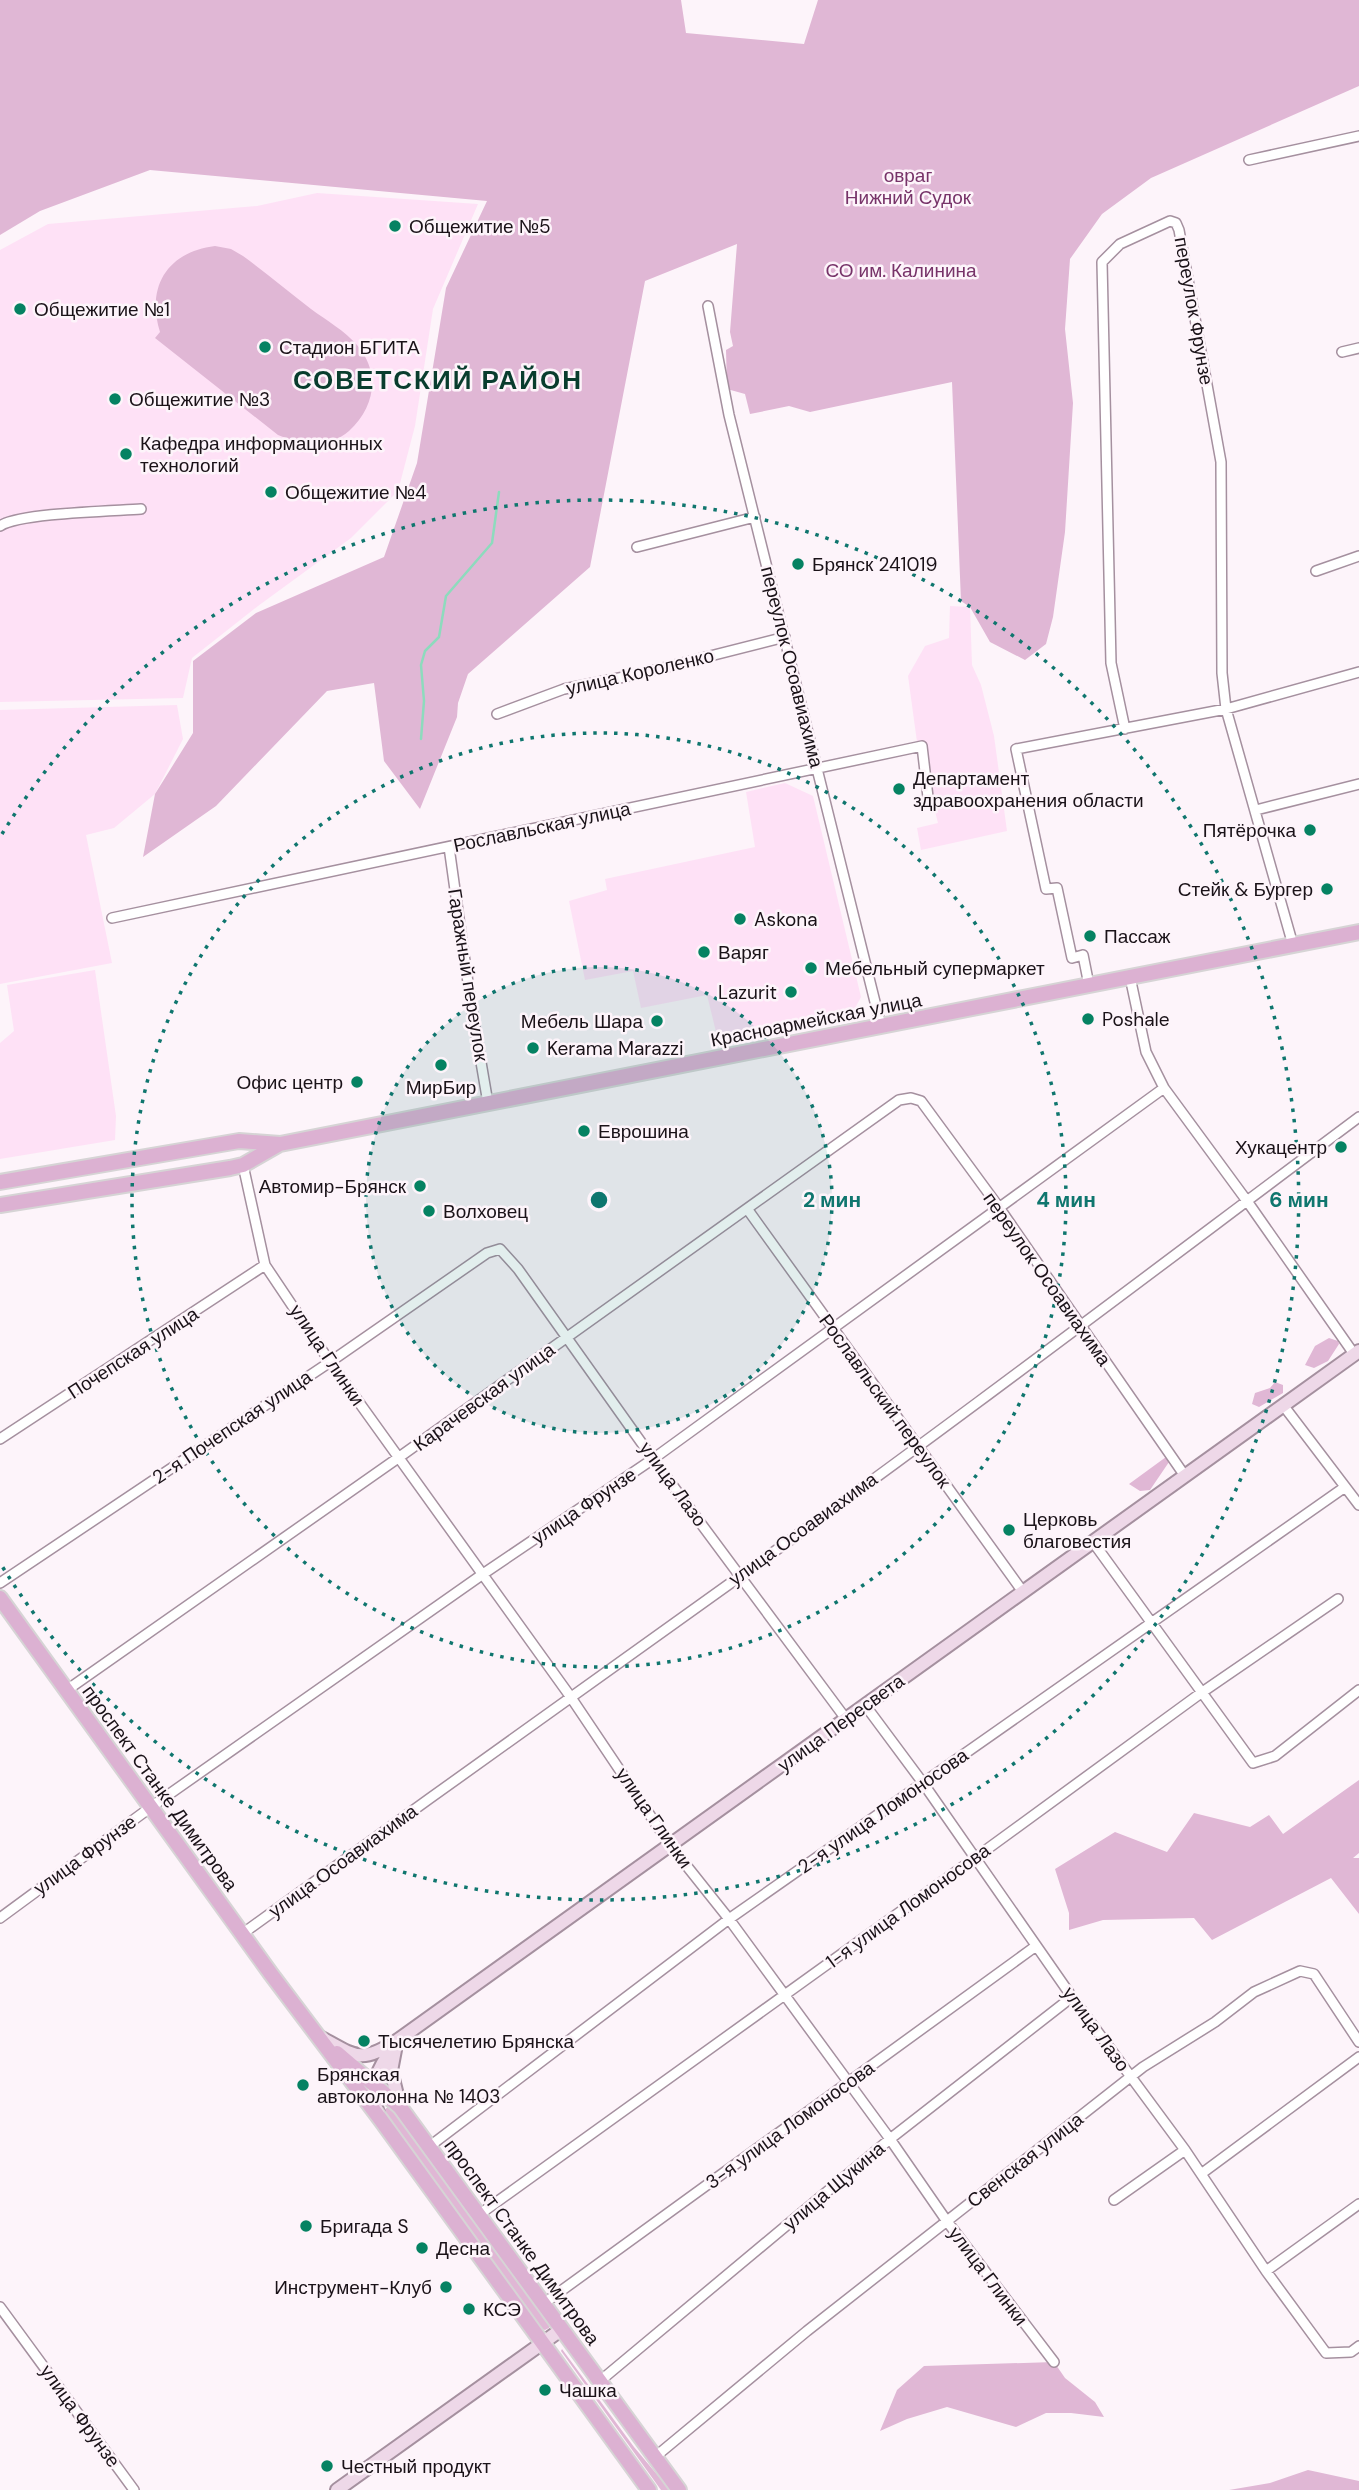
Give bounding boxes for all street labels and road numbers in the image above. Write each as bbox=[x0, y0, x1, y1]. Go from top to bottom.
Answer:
street label: переулок Фрунзе bbox=[1169, 235, 1219, 387]
street label: переулок Осоавиахима bbox=[755, 564, 829, 771]
street label: улица Короленко bbox=[564, 643, 716, 701]
street label: Рославльская улица bbox=[451, 796, 633, 858]
street label: Гаражный переулок bbox=[442, 887, 494, 1064]
street label: Красноармейская улица bbox=[708, 987, 924, 1053]
street label: переулок Осоавиахима bbox=[977, 1187, 1117, 1371]
street label: улица Глинки bbox=[284, 1299, 370, 1411]
street label: Почепская улица bbox=[63, 1301, 203, 1405]
street label: Рославльский переулок bbox=[813, 1309, 957, 1494]
street label: Карачевская улица bbox=[408, 1337, 560, 1457]
street label: 2-я Почепская улица bbox=[147, 1364, 317, 1490]
street label: улица Лазо bbox=[634, 1437, 712, 1531]
street label: улица Фрунзе bbox=[527, 1462, 641, 1550]
street label: улица Осоавиахима bbox=[724, 1466, 883, 1591]
street label: улица Пересвета bbox=[773, 1668, 910, 1777]
street label: проспект Станке Димитрова bbox=[77, 1680, 244, 1896]
street label: 2-я улица Ломоносова bbox=[793, 1742, 973, 1879]
street label: улица Глинки bbox=[610, 1763, 698, 1873]
street label: улица Осоавиахима bbox=[264, 1798, 423, 1923]
street label: улица Фрунзе bbox=[29, 1809, 141, 1901]
street label: 1-я улица Ломоносова bbox=[821, 1838, 995, 1974]
street label: улица Лазо bbox=[1057, 1982, 1135, 2076]
street label: 3-я улица Ломоносова bbox=[701, 2055, 880, 2195]
street label: Свенская улица bbox=[962, 2106, 1089, 2213]
street label: проспект Станке Димитрова bbox=[439, 2134, 606, 2350]
street label: улица Щукина bbox=[778, 2136, 890, 2236]
street label: улица Глинки bbox=[943, 2222, 1033, 2330]
street label: улица Фрунзе bbox=[34, 2360, 126, 2472]

